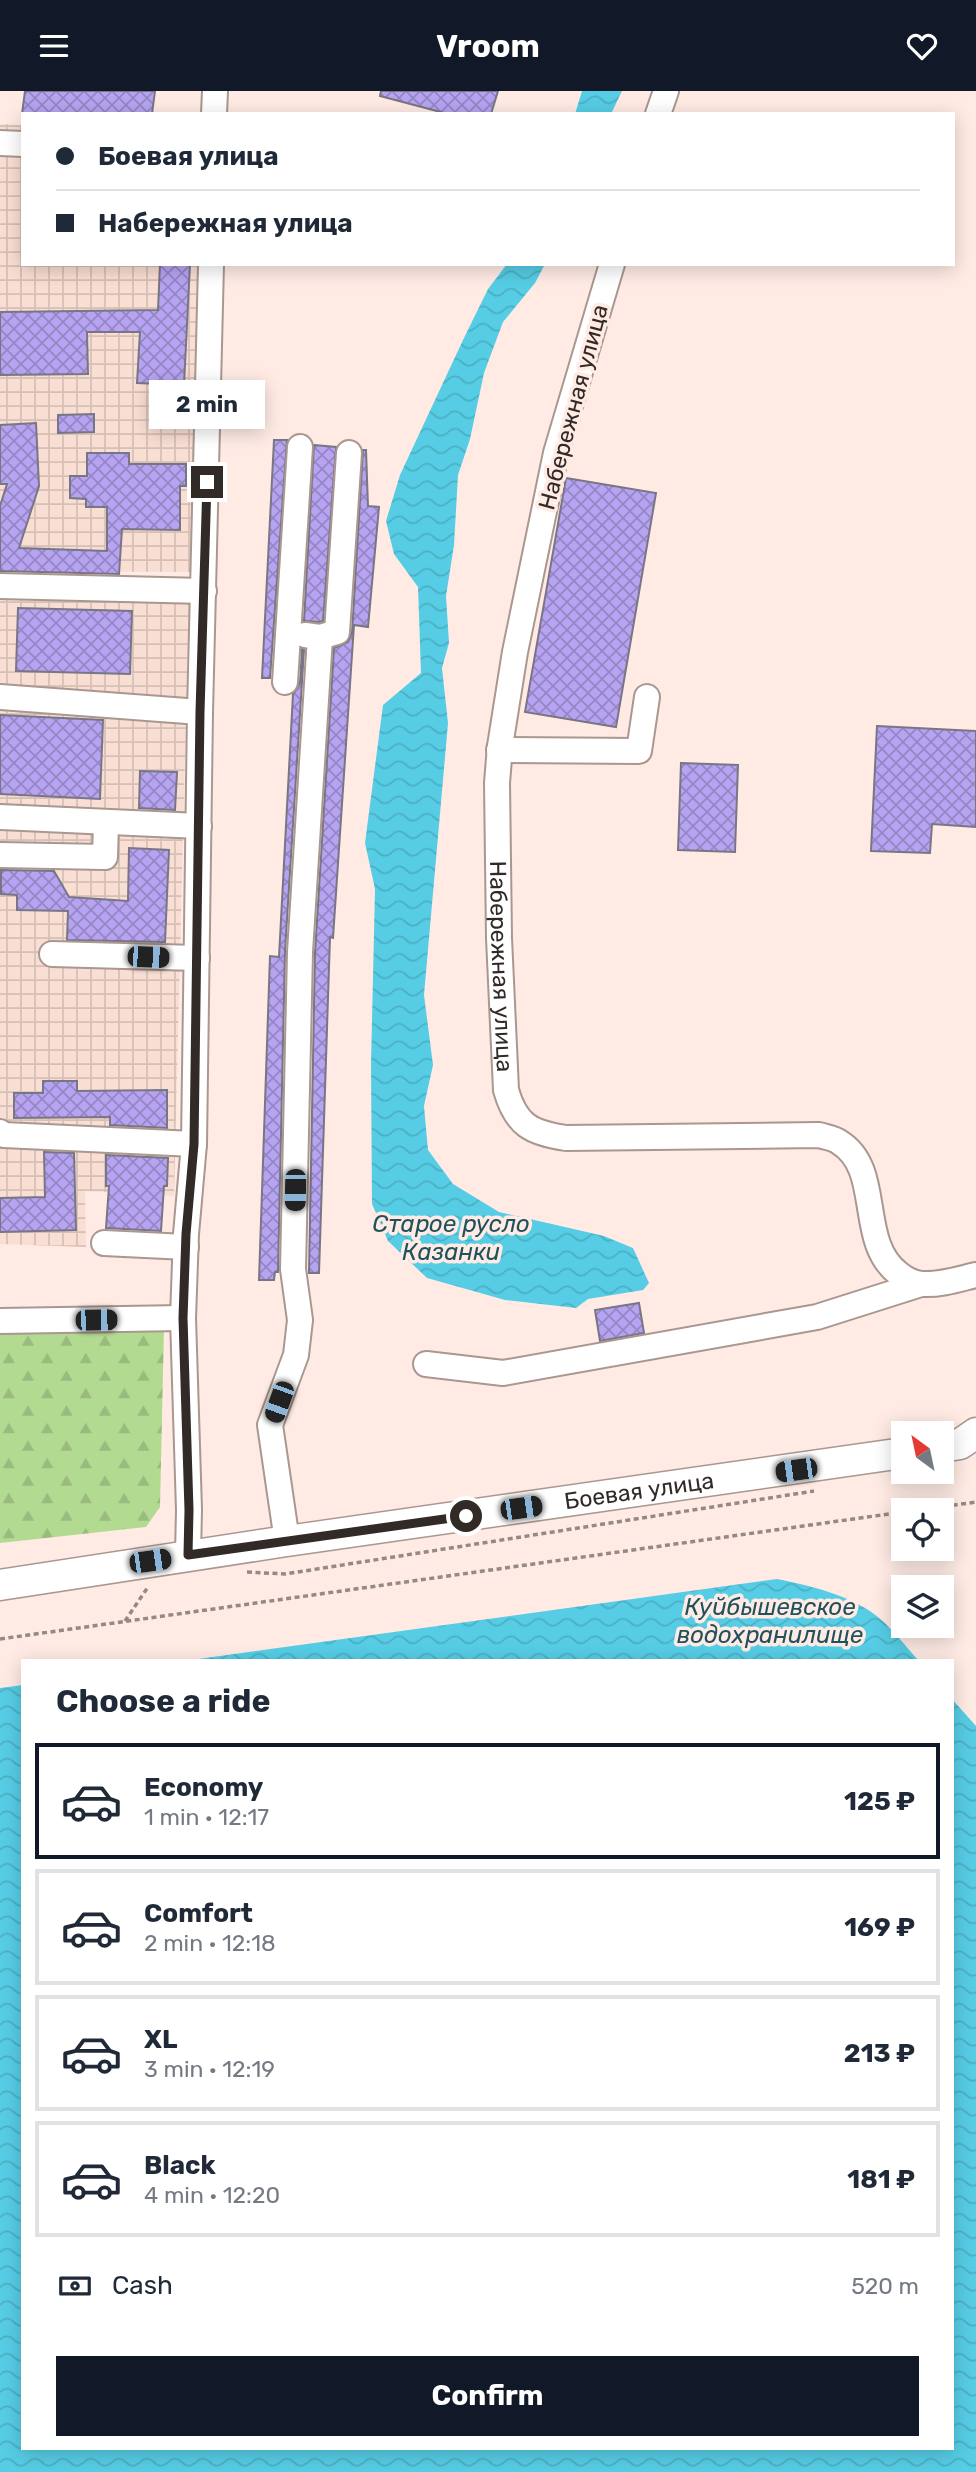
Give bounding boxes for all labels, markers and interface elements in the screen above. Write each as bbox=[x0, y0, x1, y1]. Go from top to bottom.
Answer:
icon: menu bbox=[35, 27, 73, 65]
text: Vroom bbox=[436, 27, 540, 65]
icon: heart bbox=[903, 27, 941, 65]
text: Боевая улица bbox=[98, 141, 279, 172]
text: Набережная улица bbox=[98, 208, 353, 239]
street label: Набережная улица bbox=[532, 301, 614, 513]
callout: 2 min bbox=[149, 381, 265, 429]
text: 2 min bbox=[176, 390, 238, 418]
route end bbox=[191, 466, 223, 498]
street label: Набережная улица bbox=[484, 860, 519, 1073]
car bbox=[127, 946, 170, 968]
car bbox=[285, 1169, 306, 1211]
water label: Старое русло Казанки bbox=[372, 1210, 530, 1266]
car bbox=[75, 1309, 118, 1331]
car bbox=[262, 1379, 297, 1425]
north arrow bbox=[891, 1421, 954, 1484]
map controls bbox=[891, 1421, 954, 1638]
car bbox=[774, 1457, 819, 1483]
street label: Боевая улица bbox=[562, 1466, 716, 1515]
car bbox=[499, 1495, 544, 1521]
button: locate bbox=[891, 1498, 954, 1561]
route start bbox=[450, 1500, 482, 1532]
car bbox=[128, 1548, 173, 1574]
button: layers bbox=[891, 1575, 954, 1638]
water label: Куйбышевское водохранилище bbox=[677, 1593, 863, 1649]
text: Choose a ride bbox=[56, 1682, 270, 1720]
icon: car bbox=[60, 1770, 123, 1833]
text: Economy bbox=[144, 1772, 263, 1803]
text: 125 ₽ bbox=[844, 1786, 915, 1817]
text: 1 min · 12:17 bbox=[144, 1803, 269, 1831]
icon: car bbox=[60, 1896, 123, 1959]
text: Comfort bbox=[144, 1898, 253, 1929]
text: 169 ₽ bbox=[844, 1912, 915, 1943]
text: 2 min · 12:18 bbox=[144, 1929, 276, 1957]
icon: car bbox=[60, 2022, 123, 2085]
text: XL bbox=[144, 2024, 177, 2055]
text: 213 ₽ bbox=[844, 2038, 915, 2069]
text: 3 min · 12:19 bbox=[144, 2055, 275, 2083]
icon: car bbox=[60, 2148, 123, 2211]
text: Black bbox=[144, 2150, 216, 2181]
text: 181 ₽ bbox=[847, 2164, 915, 2195]
text: 4 min · 12:20 bbox=[144, 2181, 280, 2209]
icon: cash bbox=[56, 2267, 94, 2305]
text: Cash bbox=[112, 2270, 173, 2301]
text: 520 m bbox=[851, 2272, 919, 2300]
button: Confirm bbox=[56, 2356, 919, 2436]

